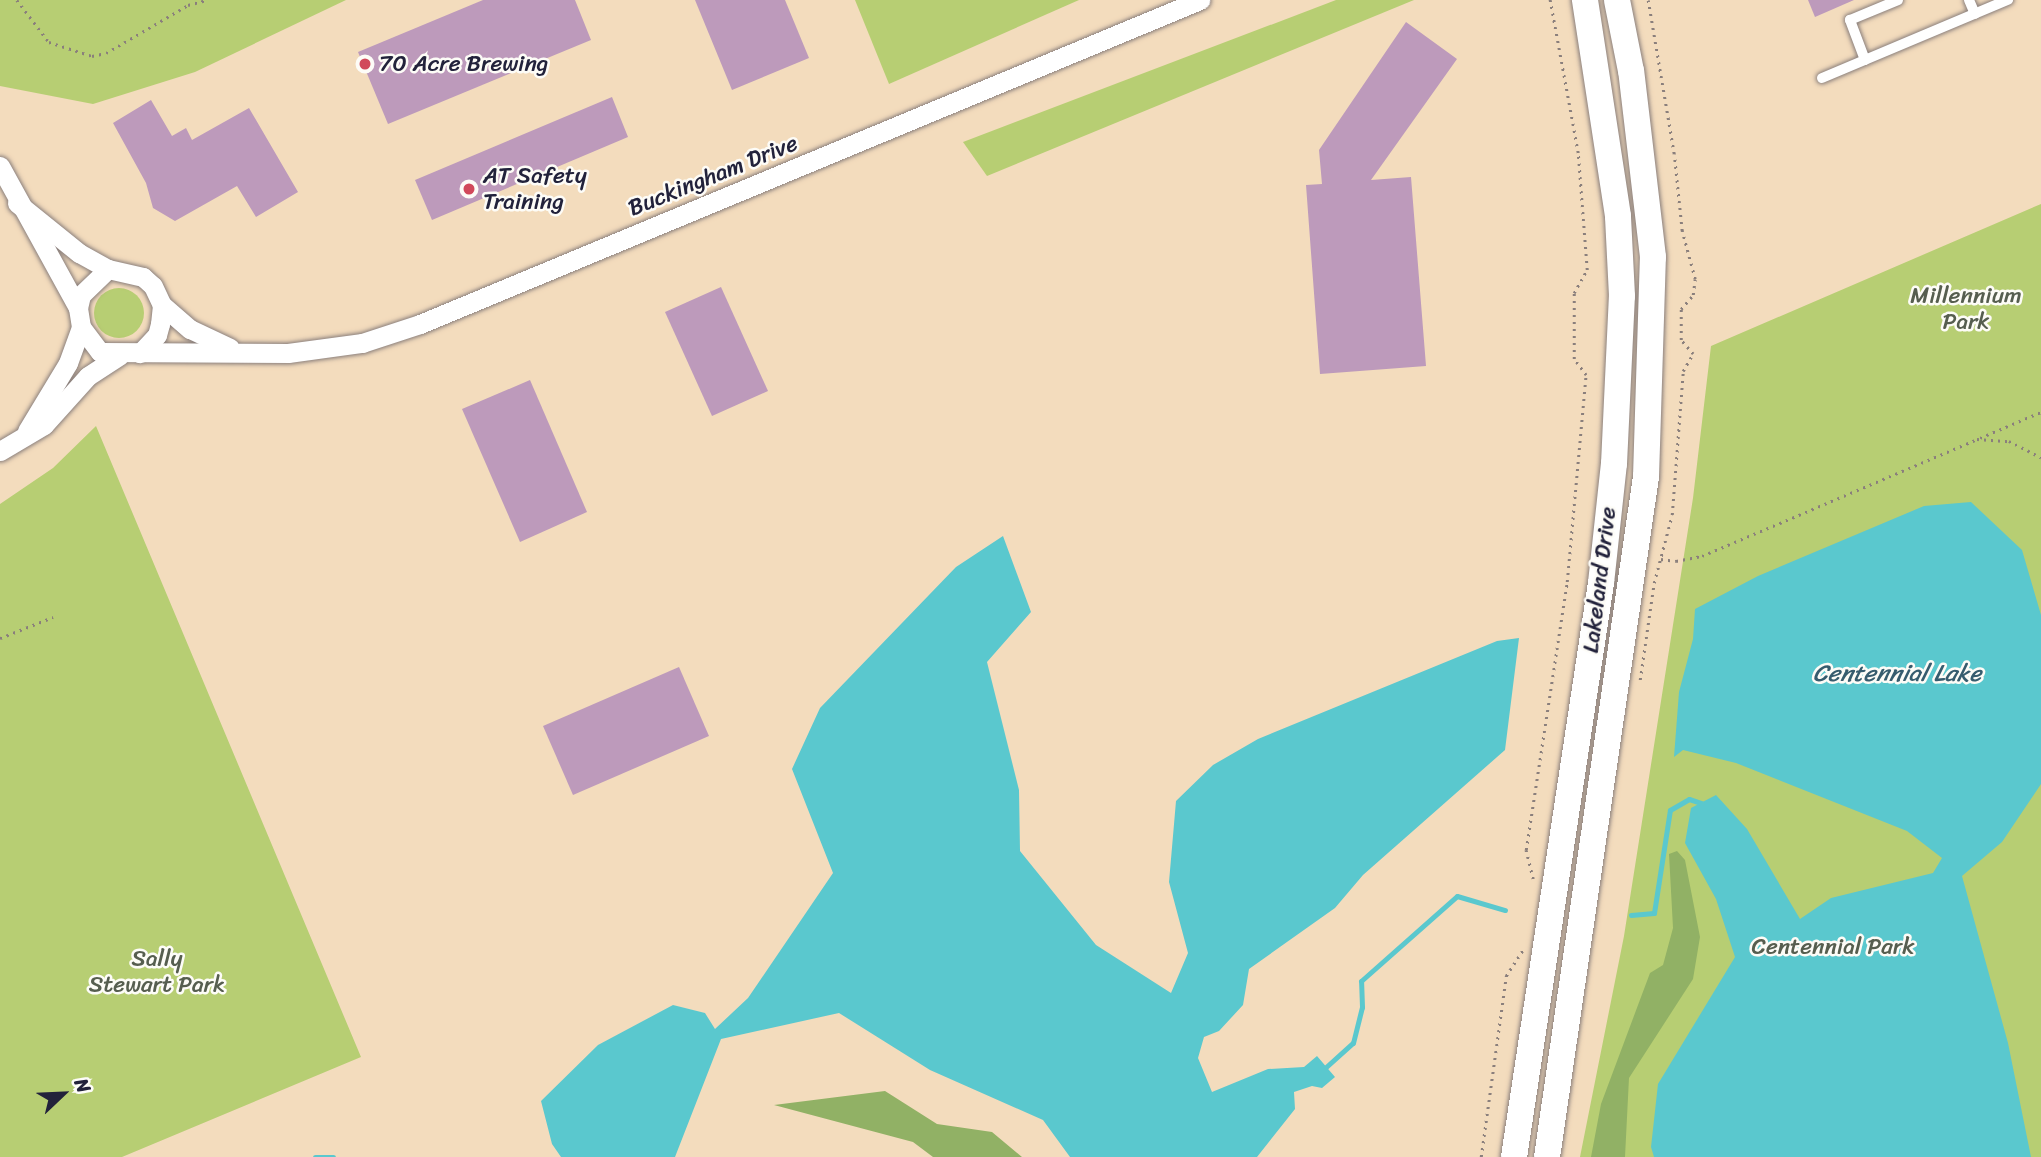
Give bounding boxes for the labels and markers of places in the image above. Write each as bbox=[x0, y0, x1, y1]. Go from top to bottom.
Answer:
place label: 70 Acre Brewing bbox=[379, 50, 549, 78]
marker: 70 Acre Brewing bbox=[357, 56, 373, 72]
place label: AT Safety Training bbox=[483, 162, 587, 216]
marker: AT Safety Training bbox=[461, 181, 477, 197]

